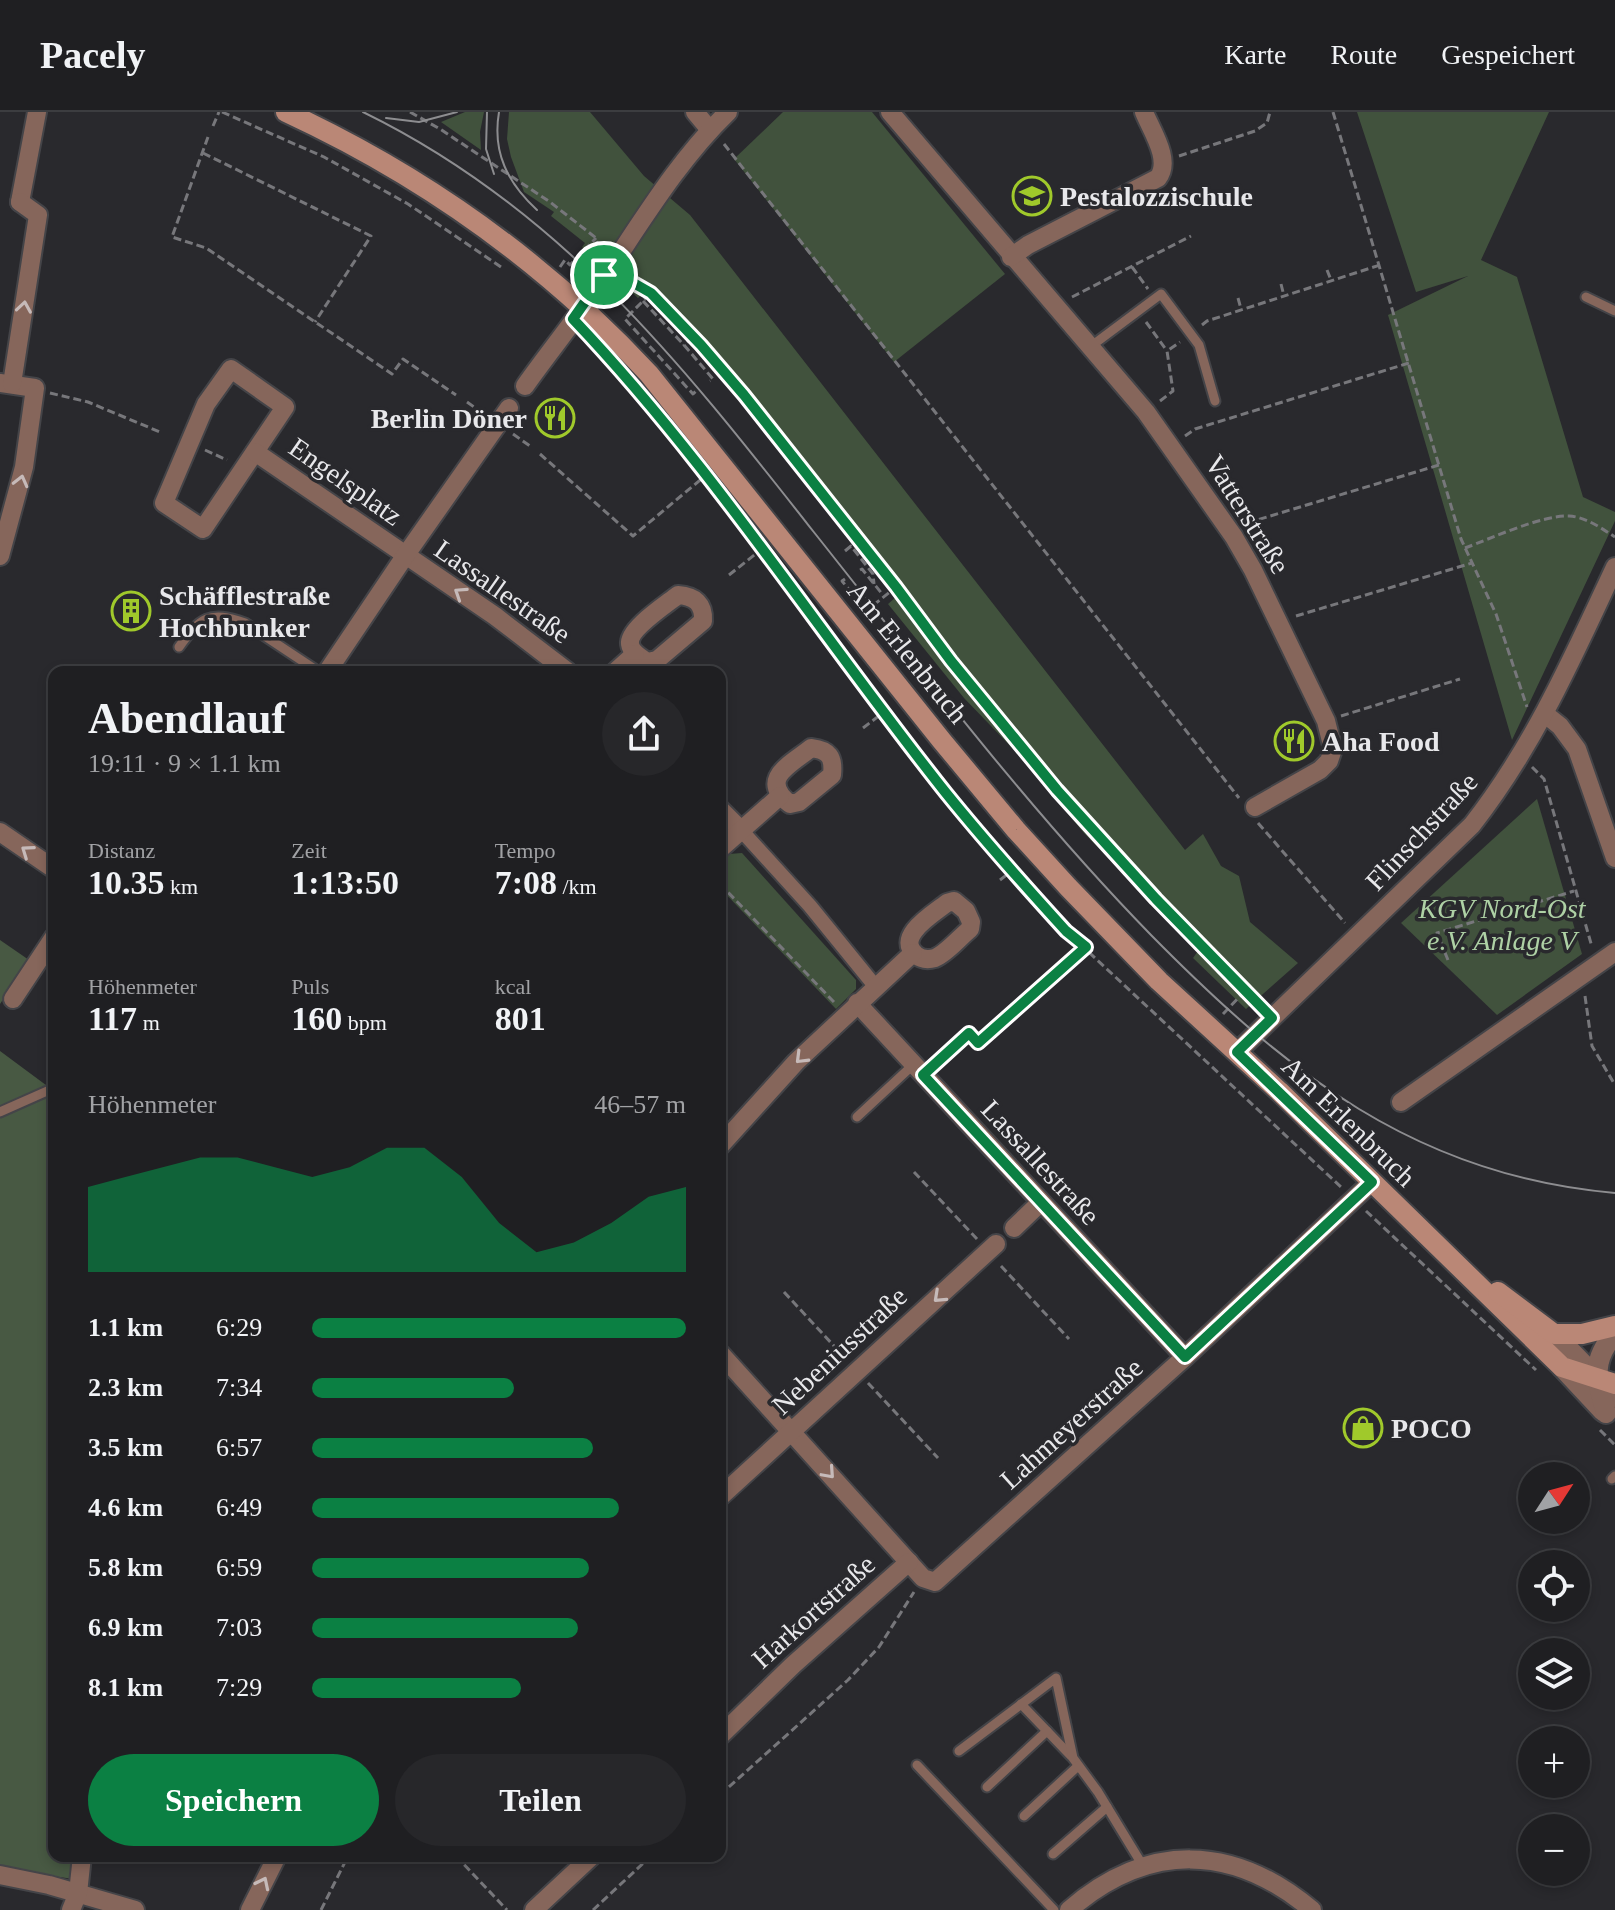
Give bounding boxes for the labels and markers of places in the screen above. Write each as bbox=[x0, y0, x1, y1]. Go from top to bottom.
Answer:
school or university icon: Pestalozzischule bbox=[1011, 175, 1053, 217]
place label: Pestalozzischule bbox=[1060, 181, 1253, 212]
pin bbox=[570, 241, 638, 309]
restaurant icon: Berlin Döner bbox=[534, 397, 576, 439]
place label: Berlin Döner bbox=[371, 403, 527, 434]
place label: Schäfflestraße Hochbunker bbox=[159, 580, 330, 643]
building icon: Schäfflestraße Hochbunker bbox=[110, 590, 152, 632]
restaurant icon: Aha Food bbox=[1273, 720, 1315, 762]
place label: Aha Food bbox=[1322, 726, 1440, 757]
shop icon: POCO bbox=[1342, 1407, 1384, 1449]
place label: POCO bbox=[1391, 1413, 1472, 1444]

